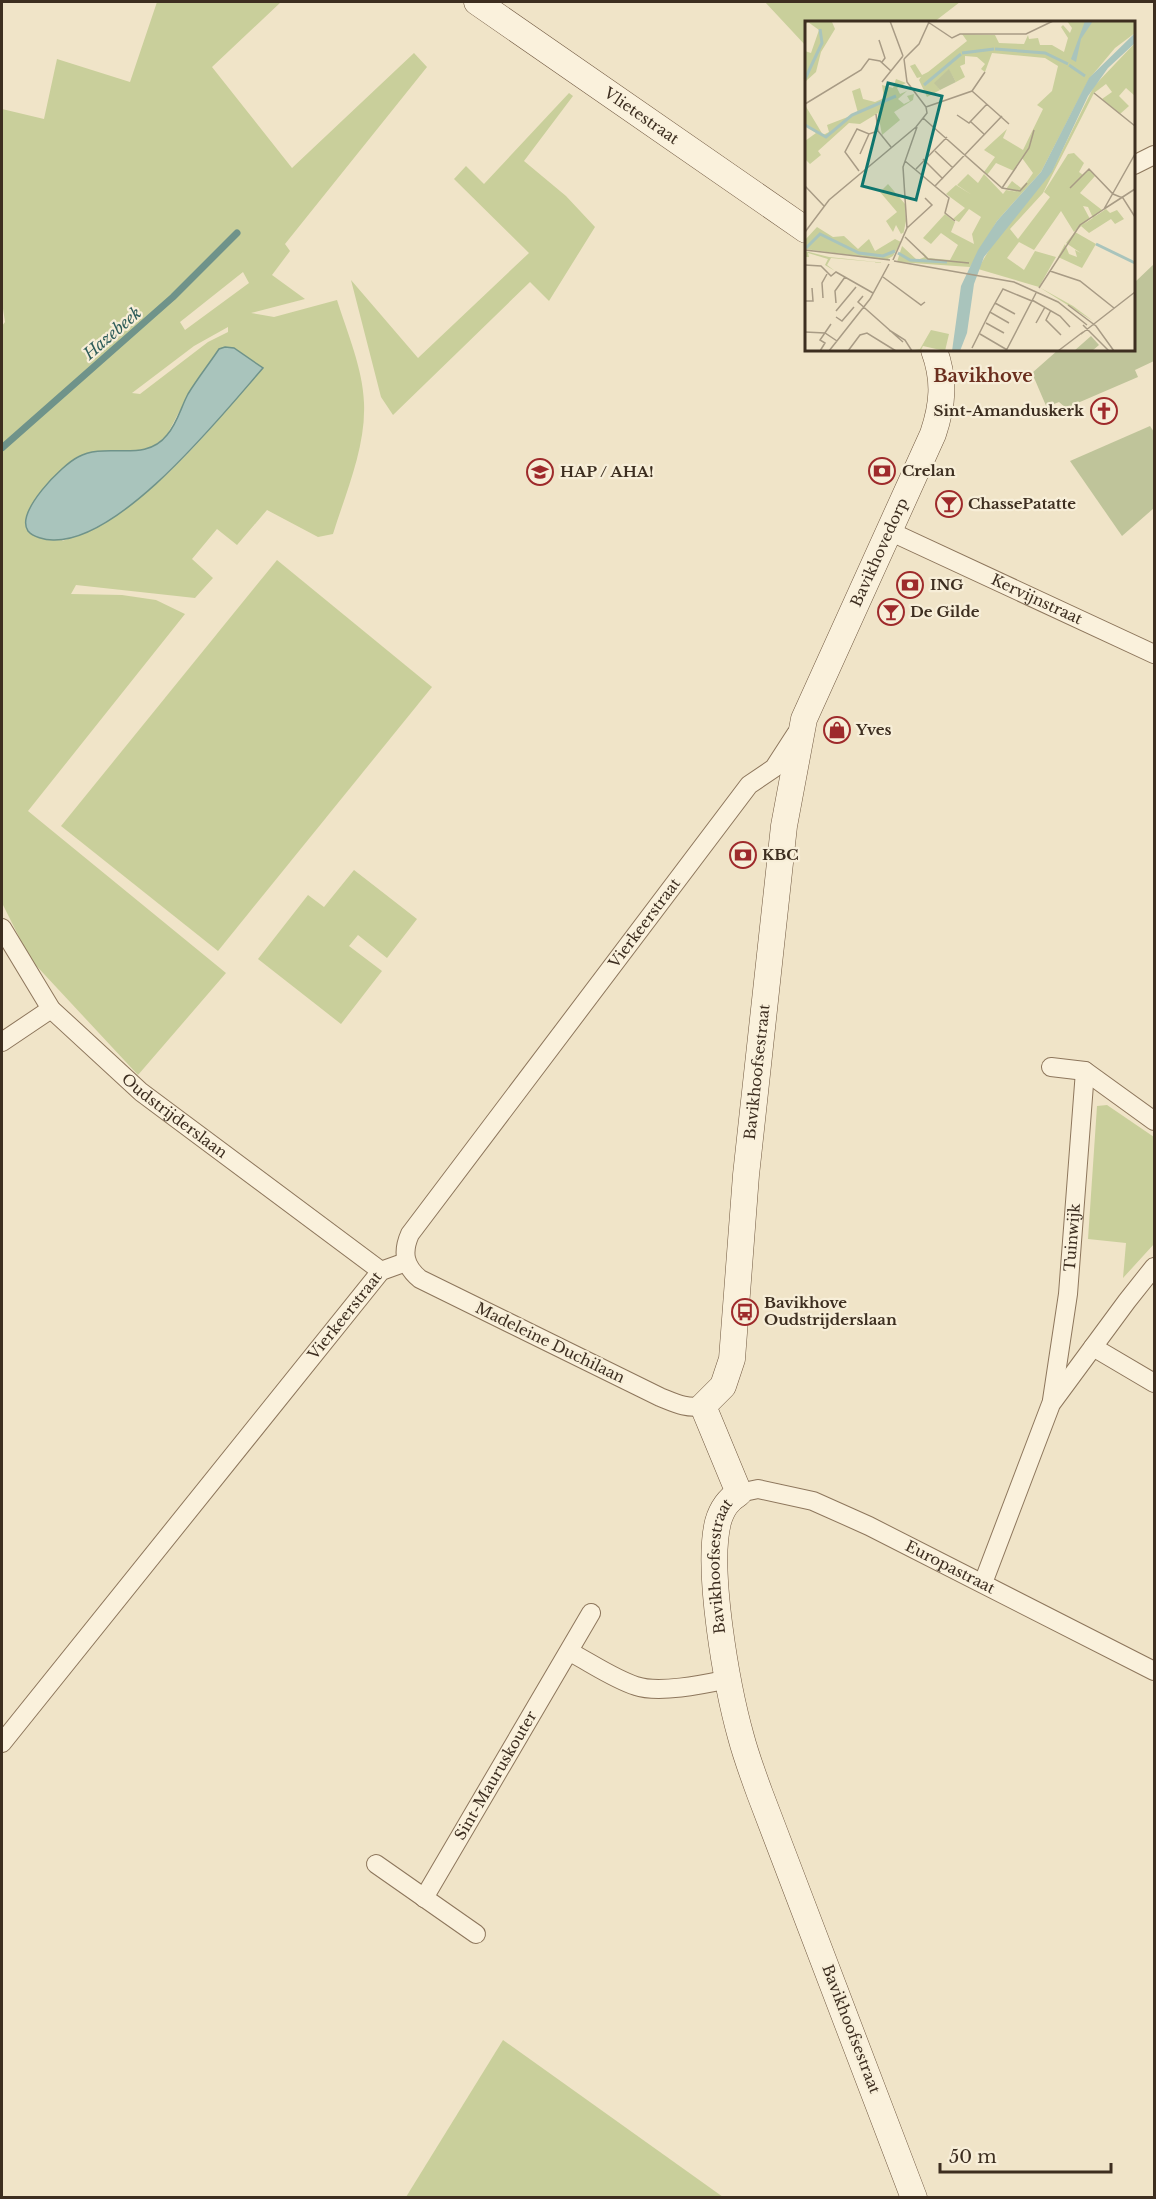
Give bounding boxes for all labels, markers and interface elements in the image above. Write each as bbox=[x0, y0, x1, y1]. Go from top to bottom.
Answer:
inset map bbox=[805, 21, 1135, 351]
street label: Vlietestraat bbox=[600, 82, 683, 148]
water label: Hazebeek bbox=[78, 302, 145, 364]
district label: Bavikhove bbox=[933, 365, 1033, 387]
church icon: Sint-Amanduskerk bbox=[1089, 396, 1119, 426]
place label: Sint-Amanduskerk bbox=[933, 401, 1085, 420]
bank icon: Crelan bbox=[867, 456, 897, 486]
school or university icon: HAP / AHA! bbox=[525, 457, 555, 487]
place label: Crelan bbox=[902, 461, 955, 480]
place label: HAP / AHA! bbox=[560, 462, 654, 481]
bar icon: ChassePatatte bbox=[934, 489, 964, 519]
place label: ChassePatatte bbox=[968, 494, 1076, 513]
street label: Bavikhovedorp bbox=[846, 495, 912, 610]
bank icon: ING bbox=[895, 570, 925, 600]
street label: Kervijnstraat bbox=[988, 570, 1086, 628]
place label: ING bbox=[930, 575, 964, 594]
bar icon: De Gilde bbox=[876, 597, 906, 627]
place label: De Gilde bbox=[910, 602, 980, 621]
shop icon: Yves bbox=[822, 715, 852, 745]
place label: Yves bbox=[855, 720, 891, 739]
bank icon: KBC bbox=[728, 840, 758, 870]
place label: KBC bbox=[762, 845, 799, 864]
street label: Vierkeerstraat bbox=[604, 874, 684, 972]
street label: Bavikhoofsestraat bbox=[740, 1003, 774, 1141]
street label: Oudstrijderslaan bbox=[118, 1069, 231, 1162]
street label: Tuinwijk bbox=[1060, 1202, 1084, 1272]
street label: Vierkeerstraat bbox=[303, 1267, 386, 1364]
place label: Bavikhove Oudstrijderslaan bbox=[764, 1293, 897, 1329]
bus stop icon: Bavikhove Oudstrijderslaan bbox=[730, 1297, 760, 1327]
street label: Madeleine Duchilaan bbox=[472, 1298, 628, 1387]
street label: Bavikhoofsestraat bbox=[704, 1494, 736, 1635]
street label: Europastraat bbox=[902, 1536, 999, 1598]
street label: Sint-Mauruskouter bbox=[450, 1707, 541, 1843]
street label: Bavikhoofsestraat bbox=[818, 1962, 885, 2096]
scale bar bbox=[940, 2136, 1111, 2174]
text: 50 m bbox=[949, 2146, 997, 2168]

